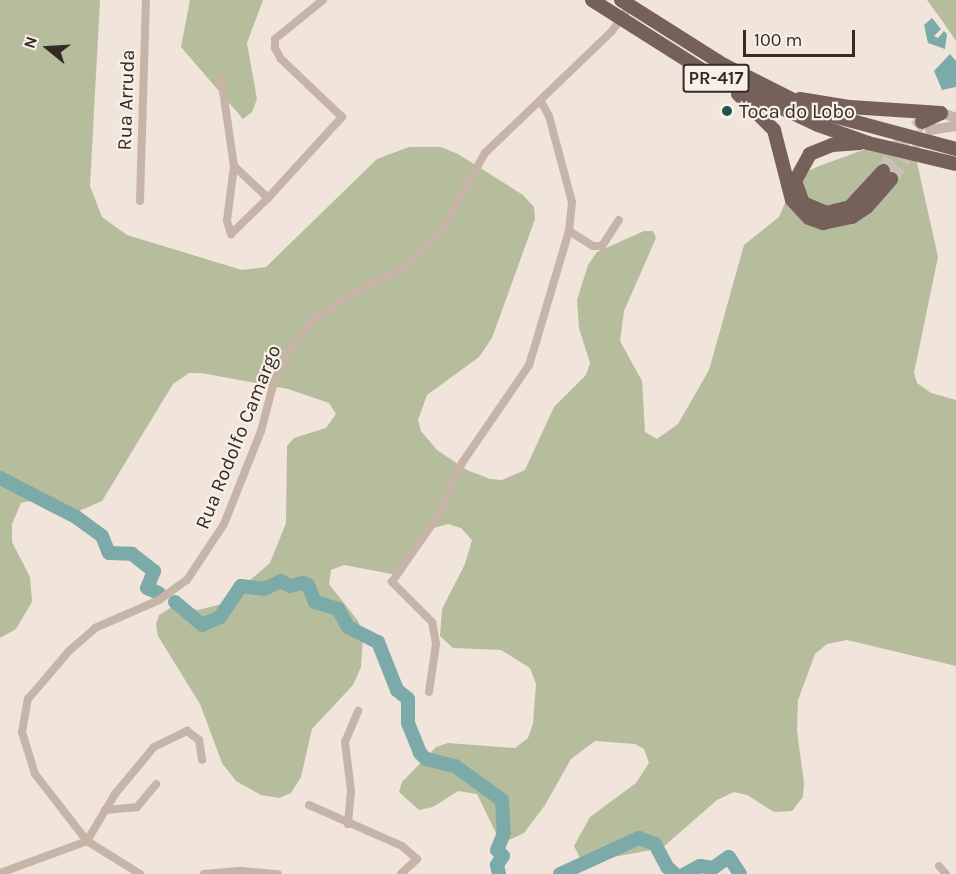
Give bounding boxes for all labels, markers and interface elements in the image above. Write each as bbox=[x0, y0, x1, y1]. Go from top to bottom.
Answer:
north arrow bbox=[18, 18, 78, 78]
scale bar bbox=[746, 18, 858, 56]
text: 100 m bbox=[754, 29, 802, 51]
text: N bbox=[20, 34, 41, 51]
street label: Rua Arruda bbox=[112, 49, 140, 151]
road number: PR-417 bbox=[682, 63, 750, 93]
place label: Toca do Lobo bbox=[739, 99, 855, 123]
marker: Toca do Lobo bbox=[720, 104, 734, 118]
street label: Rua Rodolfo Camargo bbox=[190, 341, 286, 533]

